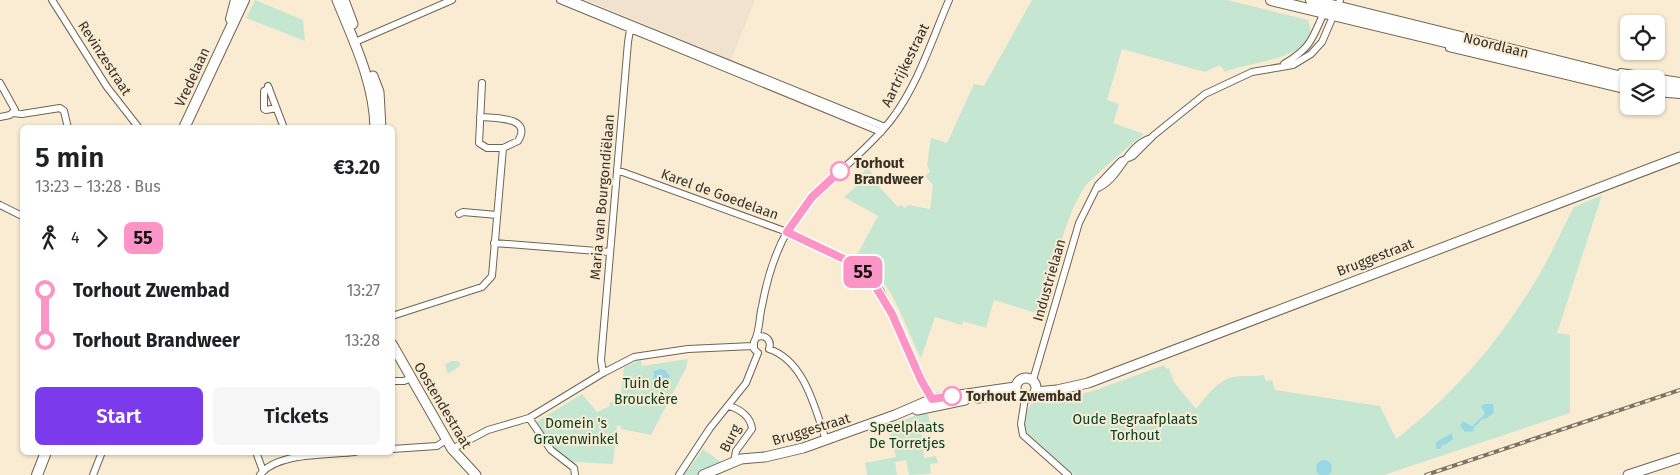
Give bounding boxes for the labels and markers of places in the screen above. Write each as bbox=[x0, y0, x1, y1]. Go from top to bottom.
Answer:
place label: Torhout Brandweer bbox=[854, 155, 924, 188]
marker: Torhout Brandweer bbox=[830, 161, 850, 181]
marker: Torhout Zwembad bbox=[942, 386, 962, 406]
place label: Torhout Zwembad bbox=[966, 388, 1081, 405]

